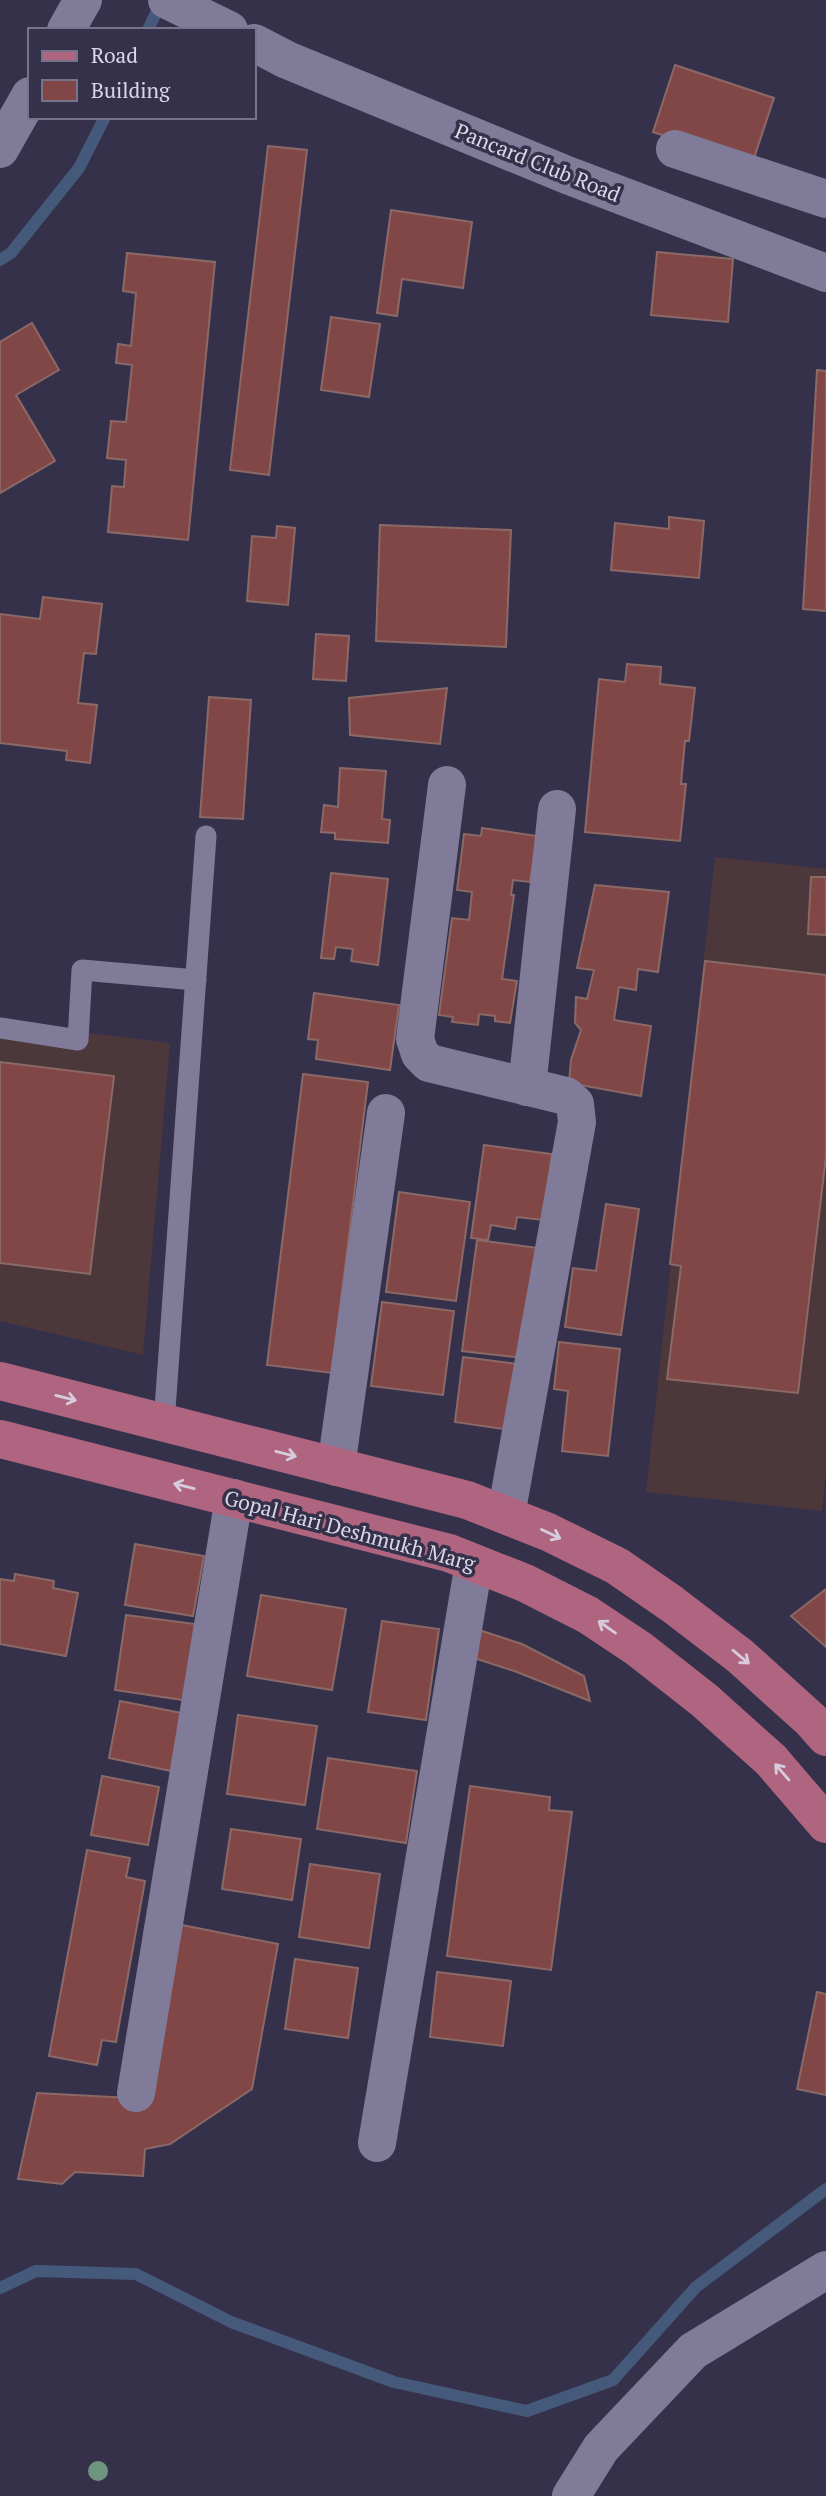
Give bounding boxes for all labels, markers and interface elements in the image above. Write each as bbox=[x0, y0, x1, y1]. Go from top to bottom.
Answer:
legend bbox=[28, 28, 256, 119]
text: Road bbox=[91, 41, 138, 69]
text: Building bbox=[91, 76, 171, 104]
street label: Pancard Club Road bbox=[451, 116, 625, 208]
one-way arrow bbox=[54, 1392, 77, 1405]
one-way arrow bbox=[275, 1449, 297, 1462]
one-way arrow bbox=[173, 1478, 195, 1491]
street label: Gopal Hari Deshmukh Marg bbox=[221, 1483, 479, 1577]
one-way arrow bbox=[540, 1527, 561, 1541]
one-way arrow bbox=[598, 1620, 617, 1634]
one-way arrow bbox=[731, 1649, 749, 1665]
one-way arrow bbox=[774, 1763, 790, 1781]

